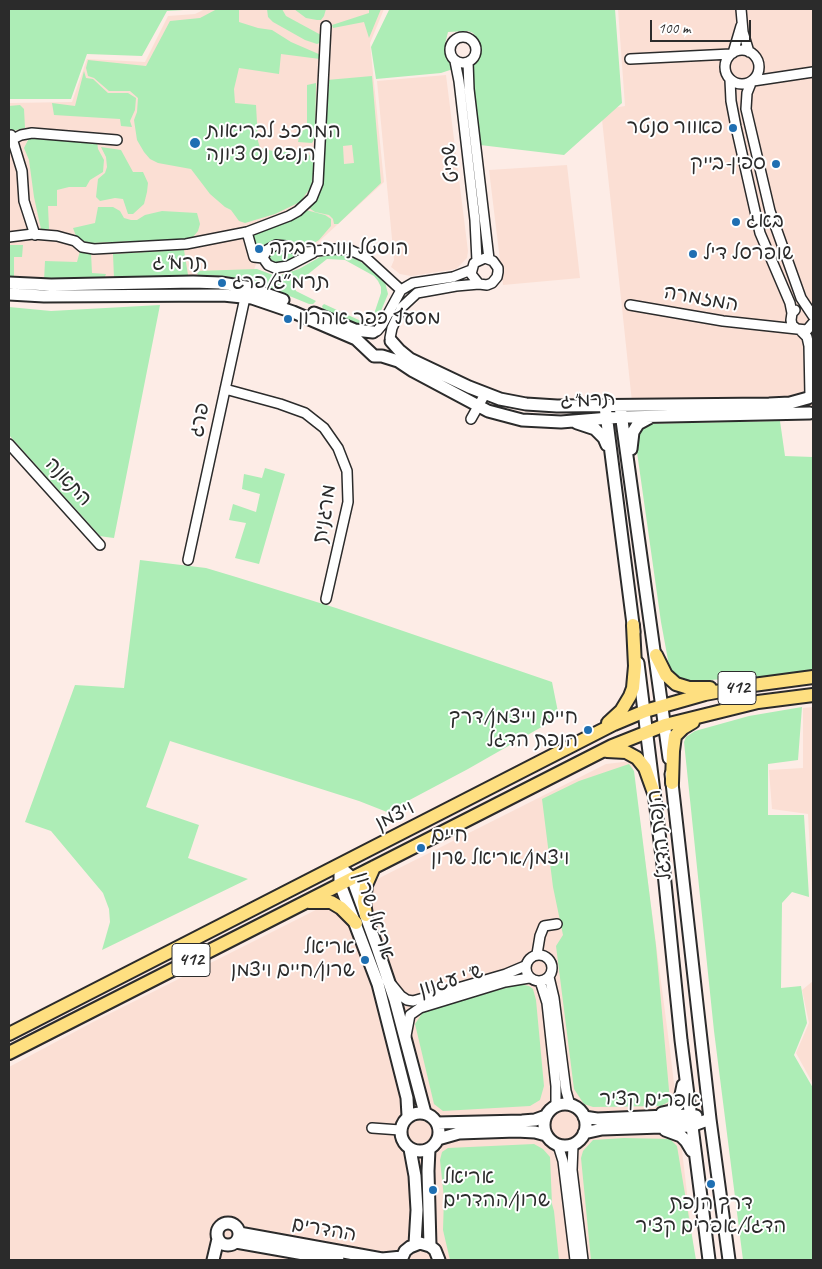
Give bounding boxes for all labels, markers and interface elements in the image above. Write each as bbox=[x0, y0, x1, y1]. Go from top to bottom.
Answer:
scale bar bbox=[652, 10, 753, 42]
text: 100 m bbox=[658, 19, 690, 38]
place label: פאוור סנטר bbox=[627, 116, 723, 140]
place label: המרכז לבריאות הנפש נס ציונה bbox=[206, 120, 341, 167]
marker: פאוור סנטר bbox=[727, 122, 739, 134]
marker: המרכז לבריאות הנפש נס ציונה bbox=[188, 136, 202, 150]
street label: שביט bbox=[437, 142, 465, 184]
place label: ספין-בייק bbox=[690, 152, 766, 176]
marker: ספין-בייק bbox=[770, 158, 782, 170]
place label: באג bbox=[746, 210, 784, 234]
marker: באג bbox=[730, 216, 742, 228]
place label: הוסטל נווה רבקה bbox=[269, 237, 409, 261]
place label: שופרסל דיל bbox=[703, 242, 793, 266]
marker: הוסטל נווה רבקה bbox=[253, 243, 265, 255]
marker: שופרסל דיל bbox=[687, 248, 699, 260]
street label: תרמ"ג bbox=[152, 252, 208, 276]
place label: תרמ״ג/פרג bbox=[232, 271, 330, 295]
marker: תרמ״ג/פרג bbox=[216, 277, 228, 289]
street label: המזמרה bbox=[662, 281, 740, 317]
place label: מסעף כפר אהרון bbox=[298, 307, 441, 331]
marker: מסעף כפר אהרון bbox=[282, 313, 294, 325]
street label: תרמ"ג bbox=[560, 388, 616, 414]
street label: פרג bbox=[185, 401, 215, 439]
street label: התאנה bbox=[39, 453, 97, 511]
street label: מרגנית bbox=[309, 483, 341, 545]
road number: 412 bbox=[718, 671, 756, 704]
place label: חיים וייצמן/דרך הנפת הדגל bbox=[449, 706, 578, 753]
marker: חיים וייצמן/דרך הנפת הדגל bbox=[582, 724, 594, 736]
street label: הנפת הדגל bbox=[643, 788, 677, 882]
street label: ויצמן bbox=[371, 796, 419, 836]
place label: חיים ויצמן/אריאל שרון bbox=[431, 824, 570, 871]
marker: חיים ויצמן/אריאל שרון bbox=[415, 842, 427, 854]
street label: אריאל שרון bbox=[349, 869, 399, 963]
place label: אריאל שרון/חיים ויצמן bbox=[231, 936, 355, 983]
road number: 412 bbox=[172, 944, 210, 976]
marker: אריאל שרון/חיים ויצמן bbox=[359, 954, 371, 966]
street label: ש"י עגנון bbox=[416, 960, 486, 1002]
street label: אפרים קציר bbox=[599, 1087, 701, 1113]
place label: אריאל שרון/ההדרים bbox=[443, 1166, 550, 1213]
marker: דרך הנפת הדגל/אפרים קציר bbox=[705, 1178, 717, 1190]
marker: אריאל שרון/ההדרים bbox=[427, 1184, 439, 1196]
place label: דרך הנפת הדגל/אפרים קציר bbox=[636, 1192, 786, 1239]
street label: ההדרים bbox=[290, 1213, 358, 1247]

